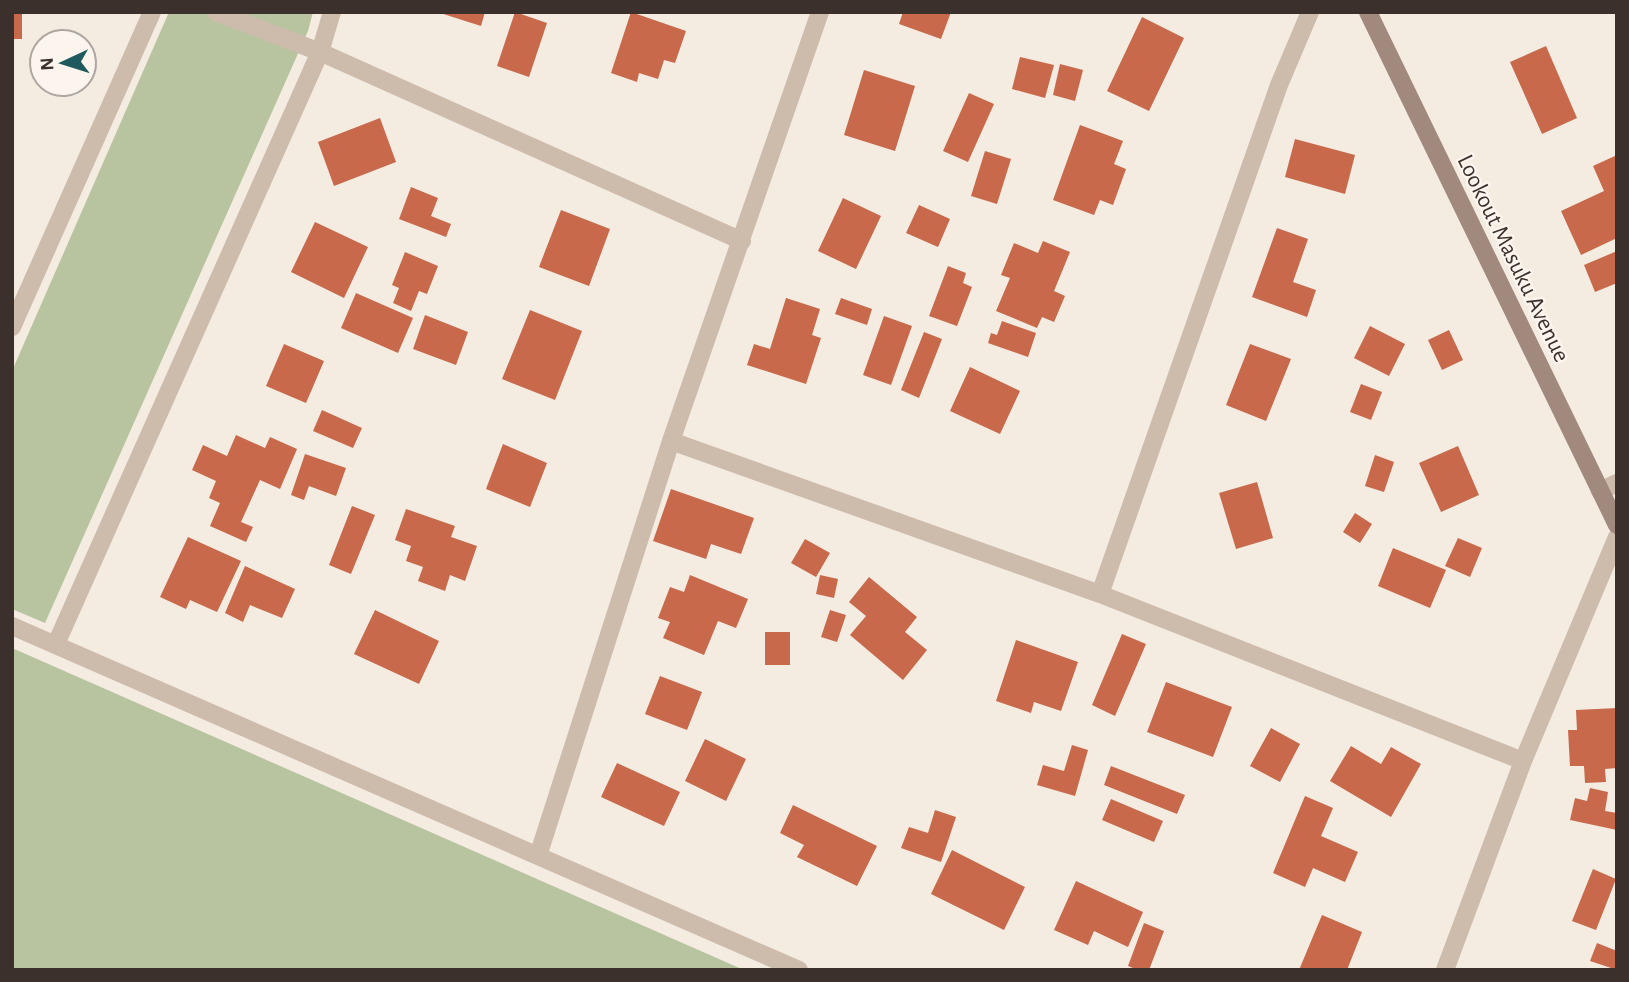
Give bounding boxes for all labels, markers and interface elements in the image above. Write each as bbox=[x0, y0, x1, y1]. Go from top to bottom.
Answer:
north arrow bbox=[28, 28, 98, 98]
text: N bbox=[38, 57, 57, 71]
street label: Lookout Masuku Avenue bbox=[1452, 151, 1574, 366]

